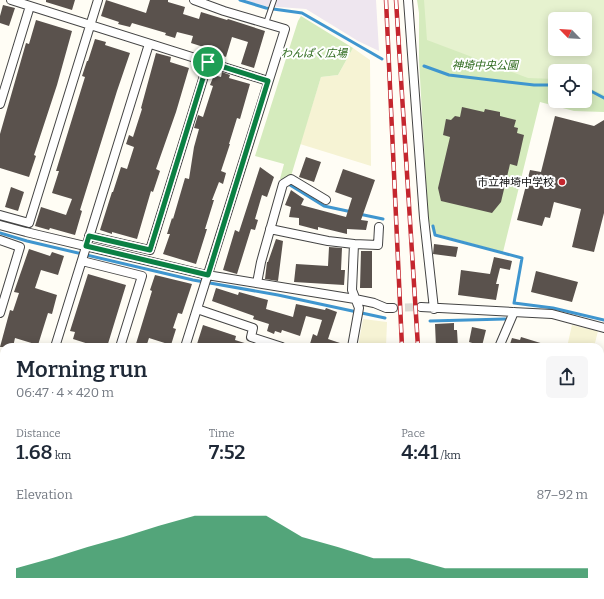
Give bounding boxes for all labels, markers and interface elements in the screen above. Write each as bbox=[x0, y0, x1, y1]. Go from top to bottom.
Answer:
north arrow bbox=[548, 12, 592, 56]
map controls bbox=[548, 12, 592, 108]
pin bbox=[191, 45, 225, 79]
park label: わんぱく広場 bbox=[281, 47, 349, 60]
icon: arrive bbox=[197, 51, 219, 73]
park label: 神埼中央公園 bbox=[452, 59, 520, 72]
button: locate bbox=[548, 64, 592, 108]
place label: 市立神埼中学校 bbox=[477, 176, 554, 189]
marker: 市立神埼中学校 bbox=[557, 177, 567, 187]
text: Morning run bbox=[16, 356, 147, 383]
button: share bbox=[546, 356, 588, 398]
text: 06:47 · 4 × 420 m bbox=[16, 385, 114, 400]
text: Distance bbox=[16, 427, 61, 440]
text: Time bbox=[209, 427, 235, 440]
text: Pace bbox=[401, 427, 425, 440]
text: 1.68 bbox=[16, 440, 52, 464]
text: 7:52 bbox=[209, 440, 245, 464]
text: 4:41 bbox=[401, 440, 438, 464]
text: km bbox=[52, 449, 71, 462]
text: /km bbox=[438, 449, 461, 462]
text: Elevation bbox=[16, 487, 73, 502]
text: 87–92 m bbox=[537, 487, 588, 502]

